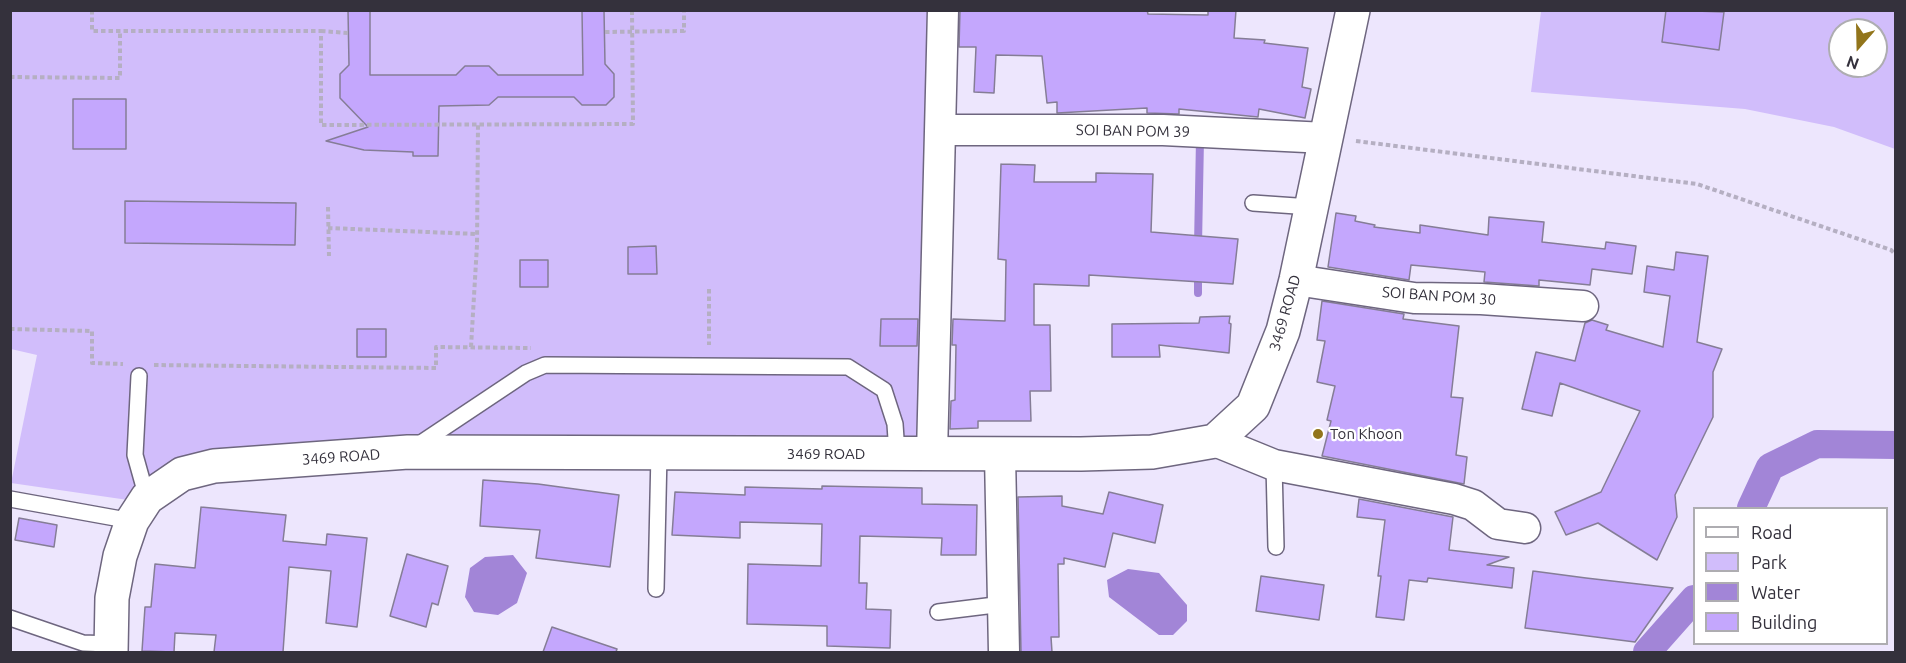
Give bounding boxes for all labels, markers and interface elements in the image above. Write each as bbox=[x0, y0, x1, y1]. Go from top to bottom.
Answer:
north arrow bbox=[1828, 18, 1888, 78]
text: N bbox=[1844, 53, 1861, 74]
street label: SOI BAN POM 39 bbox=[1076, 121, 1190, 141]
street label: 3469 ROAD bbox=[1266, 273, 1304, 353]
street label: SOI BAN POM 30 bbox=[1381, 283, 1497, 309]
place label: Ton Khoon bbox=[1330, 425, 1402, 443]
marker: Ton Khoon bbox=[1311, 427, 1325, 441]
street label: 3469 ROAD bbox=[301, 445, 381, 469]
street label: 3469 ROAD bbox=[787, 445, 865, 463]
legend bbox=[1693, 507, 1888, 645]
text: Road bbox=[1751, 522, 1793, 542]
text: Park bbox=[1751, 552, 1787, 572]
text: Water bbox=[1751, 582, 1800, 602]
text: Building bbox=[1751, 612, 1817, 632]

